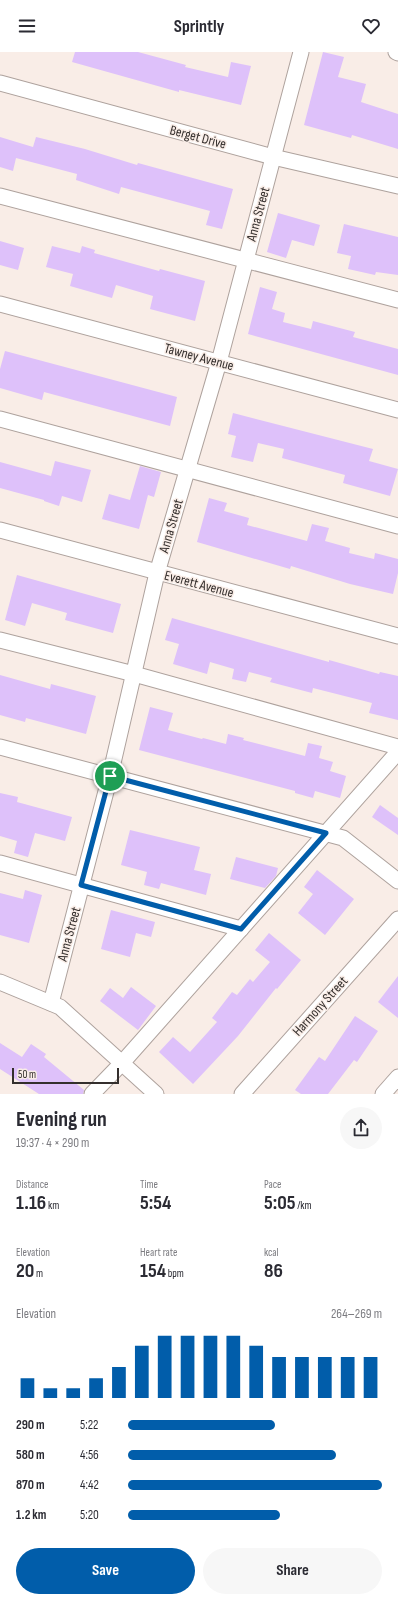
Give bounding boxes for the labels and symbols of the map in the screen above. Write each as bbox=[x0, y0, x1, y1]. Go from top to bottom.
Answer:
street label: Berget Drive bbox=[168, 121, 228, 153]
street label: Anna Street bbox=[242, 185, 273, 244]
street label: Tawney Avenue bbox=[162, 340, 236, 374]
street label: Anna Street bbox=[155, 497, 187, 556]
street label: Everett Avenue bbox=[162, 567, 236, 601]
pin bbox=[93, 759, 127, 793]
street label: Anna Street bbox=[53, 905, 84, 964]
street label: Harmony Street bbox=[289, 973, 351, 1039]
scale bar bbox=[12, 1066, 119, 1085]

